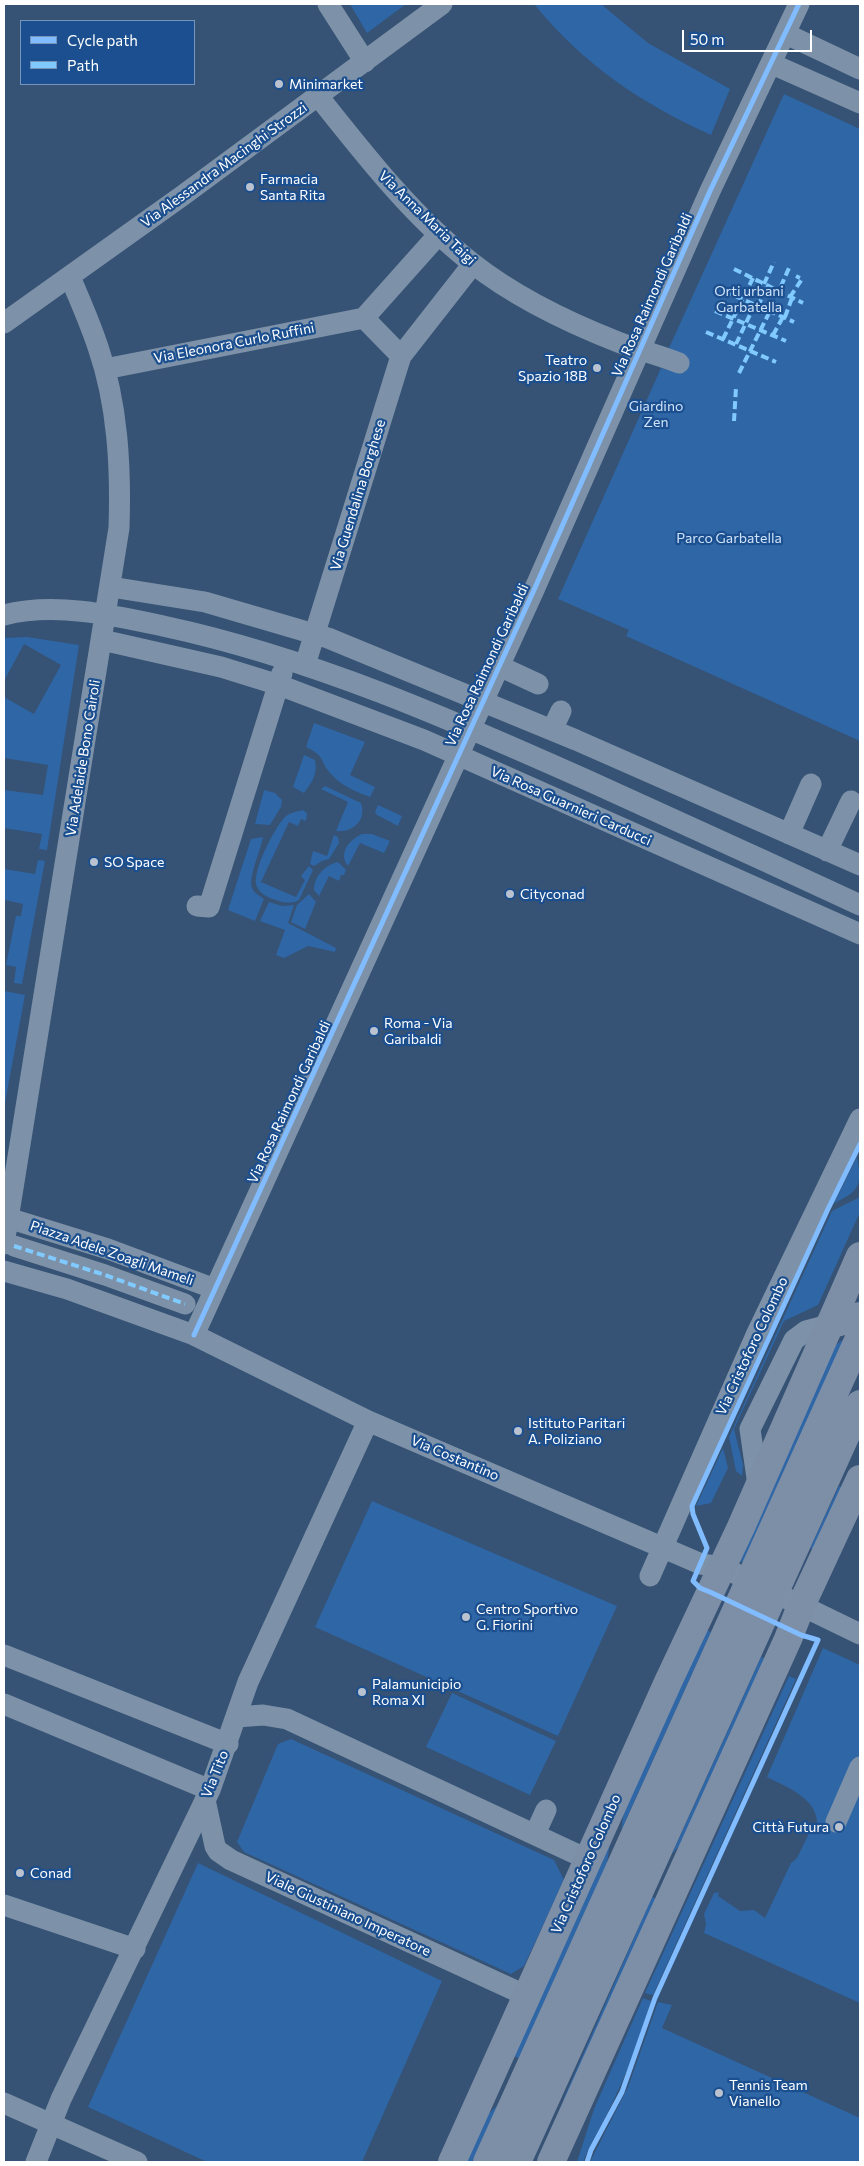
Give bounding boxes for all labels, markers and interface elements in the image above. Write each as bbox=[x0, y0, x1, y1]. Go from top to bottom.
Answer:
legend bbox=[20, 20, 195, 85]
scale bar bbox=[684, 20, 814, 52]
text: 50 m bbox=[690, 30, 724, 48]
text: Cycle path bbox=[67, 31, 138, 49]
text: Path bbox=[67, 56, 99, 74]
place label: Minimarket bbox=[289, 76, 363, 92]
marker: Minimarket bbox=[273, 78, 285, 90]
street label: Via Alessandra Macinghi Strozzi bbox=[138, 99, 310, 231]
street label: Via Anna Maria Taigi bbox=[375, 167, 479, 269]
place label: Farmacia Santa Rita bbox=[260, 171, 325, 203]
marker: Farmacia Santa Rita bbox=[244, 181, 256, 193]
street label: Via Rosa Raimondi Garibaldi bbox=[608, 210, 696, 380]
park label: Orti urbani Garbatella bbox=[714, 283, 784, 316]
street label: Via Eleonora Curlo Ruffini bbox=[152, 319, 316, 367]
place label: Teatro Spazio 18B bbox=[518, 352, 587, 384]
marker: Teatro Spazio 18B bbox=[591, 362, 603, 374]
park label: Giardino Zen bbox=[629, 398, 683, 431]
street label: Via Guendalina Borghese bbox=[327, 417, 389, 573]
park label: Parco Garbatella bbox=[676, 530, 782, 546]
street label: Via Rosa Raimondi Garibaldi bbox=[442, 581, 532, 749]
street label: Via Adelaide Bono Cairoli bbox=[62, 678, 104, 838]
street label: Via Rosa Guarnieri Carducci bbox=[488, 763, 654, 849]
place label: SO Space bbox=[104, 854, 164, 870]
marker: SO Space bbox=[88, 856, 100, 868]
place label: Cityconad bbox=[520, 886, 585, 902]
marker: Cityconad bbox=[504, 888, 516, 900]
place label: Roma - Via Garibaldi bbox=[384, 1015, 453, 1048]
street label: Via Rosa Raimondi Garibaldi bbox=[244, 1018, 334, 1186]
marker: Roma - Via Garibaldi bbox=[368, 1025, 380, 1037]
street label: Piazza Adele Zoagli Mameli bbox=[28, 1217, 196, 1289]
street label: Via Cristoforo Colombo bbox=[712, 1274, 792, 1418]
place label: Istituto Paritari A. Poliziano bbox=[528, 1415, 625, 1448]
marker: Istituto Paritari A. Poliziano bbox=[512, 1425, 524, 1437]
street label: Via Costantino bbox=[408, 1432, 502, 1484]
place label: Centro Sportivo G. Fiorini bbox=[476, 1601, 578, 1634]
marker: Centro Sportivo G. Fiorini bbox=[460, 1611, 472, 1623]
place label: Palamunicipio Roma XI bbox=[372, 1676, 461, 1708]
marker: Palamunicipio Roma XI bbox=[356, 1686, 368, 1698]
street label: Via Tito bbox=[198, 1748, 232, 1800]
street label: Via Cristoforo Colombo bbox=[548, 1792, 624, 1936]
place label: Città Futura bbox=[752, 1819, 829, 1835]
marker: Città Futura bbox=[833, 1821, 845, 1833]
place label: Conad bbox=[30, 1865, 71, 1881]
marker: Conad bbox=[14, 1867, 26, 1879]
street label: Viale Giustiniano Imperatore bbox=[263, 1868, 433, 1960]
place label: Tennis Team Vianello bbox=[729, 2077, 808, 2110]
marker: Tennis Team Vianello bbox=[713, 2087, 725, 2099]

